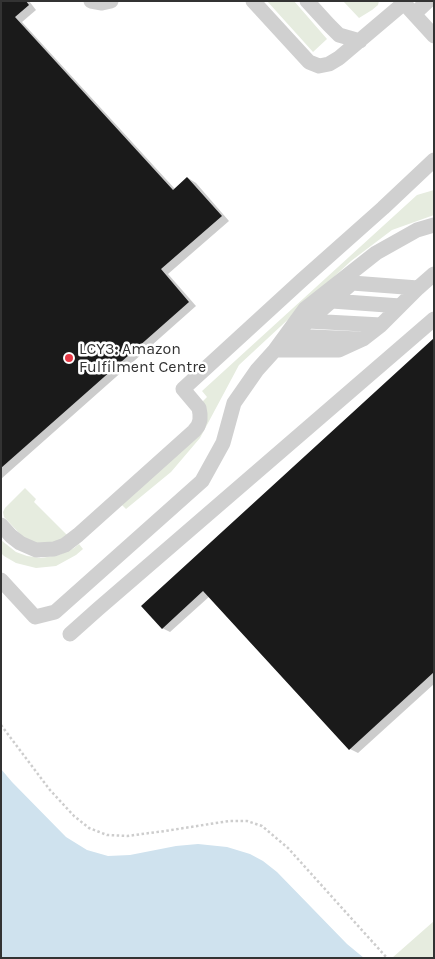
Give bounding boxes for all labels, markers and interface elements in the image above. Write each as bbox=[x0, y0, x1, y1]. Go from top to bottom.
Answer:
place label: LCY3: Amazon Fulfilment Centre bbox=[79, 339, 206, 377]
marker: LCY3: Amazon Fulfilment Centre bbox=[63, 352, 75, 364]

